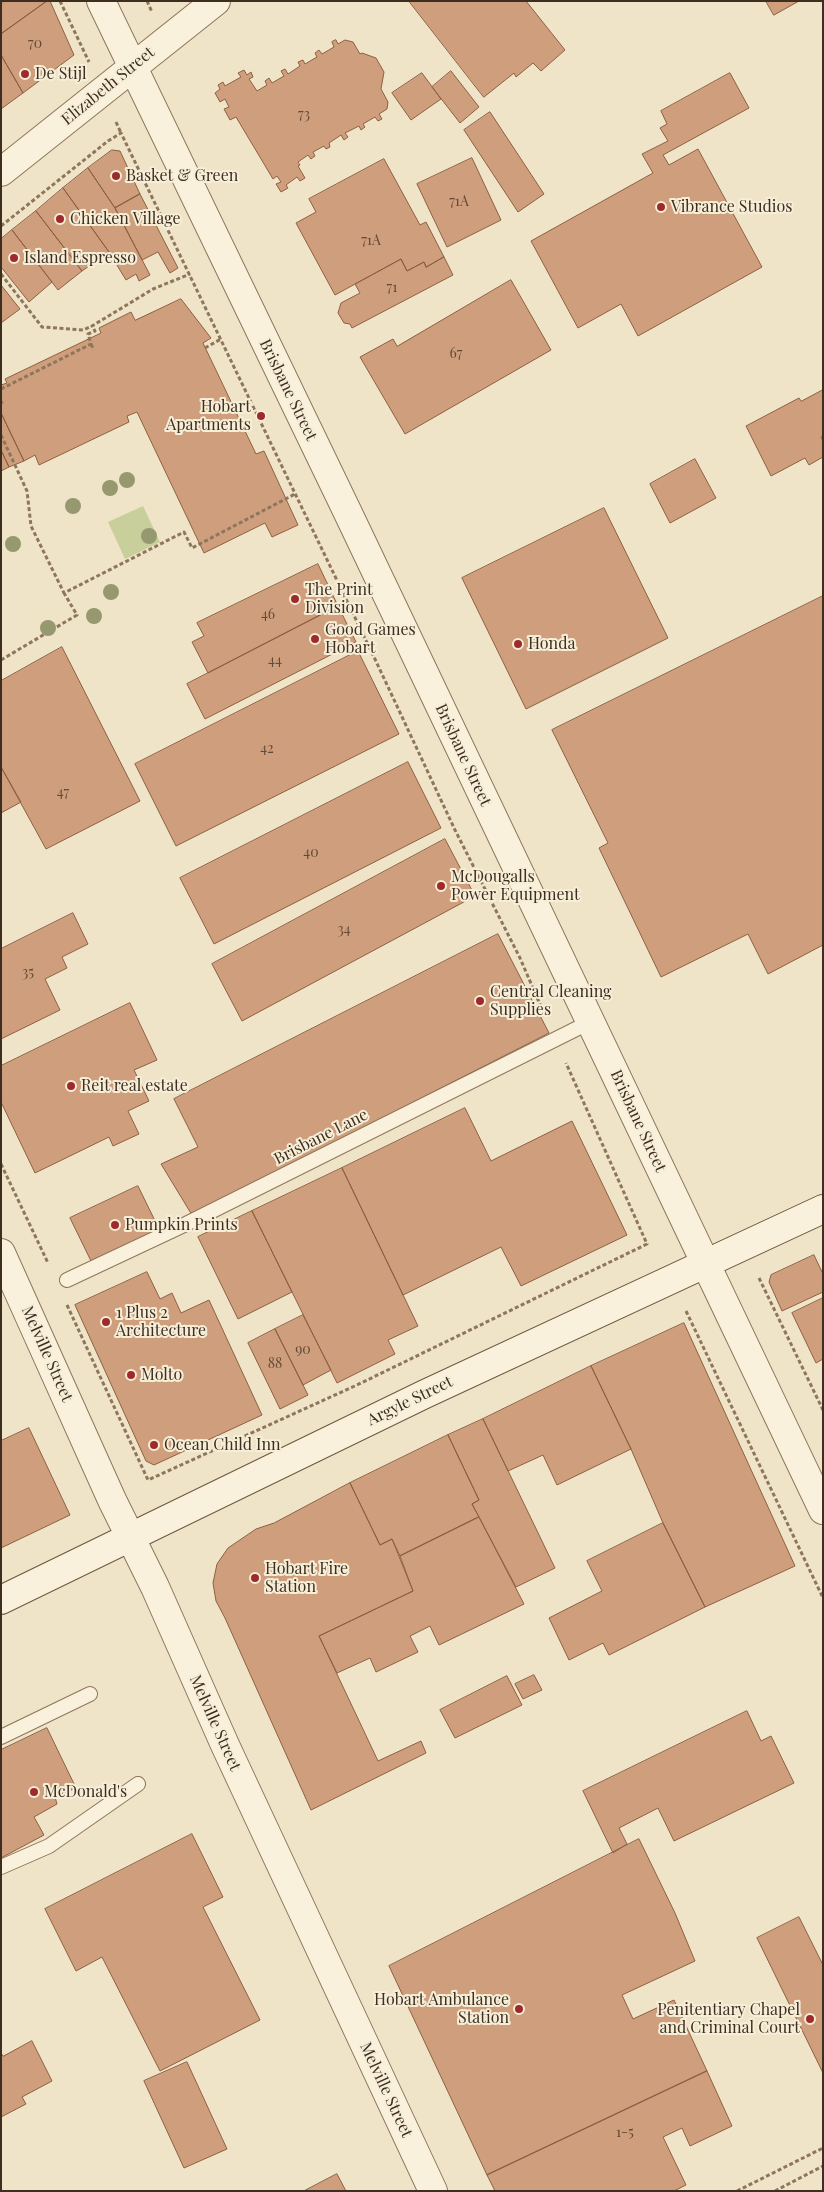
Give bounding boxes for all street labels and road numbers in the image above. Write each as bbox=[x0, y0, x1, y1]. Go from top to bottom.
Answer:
street label: Elizabeth Street bbox=[58, 43, 158, 129]
street label: Brisbane Street bbox=[255, 336, 321, 444]
street label: Brisbane Street bbox=[431, 701, 495, 809]
street label: Brisbane Street bbox=[606, 1067, 670, 1175]
street label: Brisbane Lane bbox=[271, 1105, 371, 1169]
street label: Melville Street bbox=[17, 1303, 77, 1405]
street label: Argyle Street bbox=[364, 1372, 456, 1430]
street label: Melville Street bbox=[185, 1672, 245, 1774]
street label: Melville Street bbox=[356, 2039, 416, 2141]

